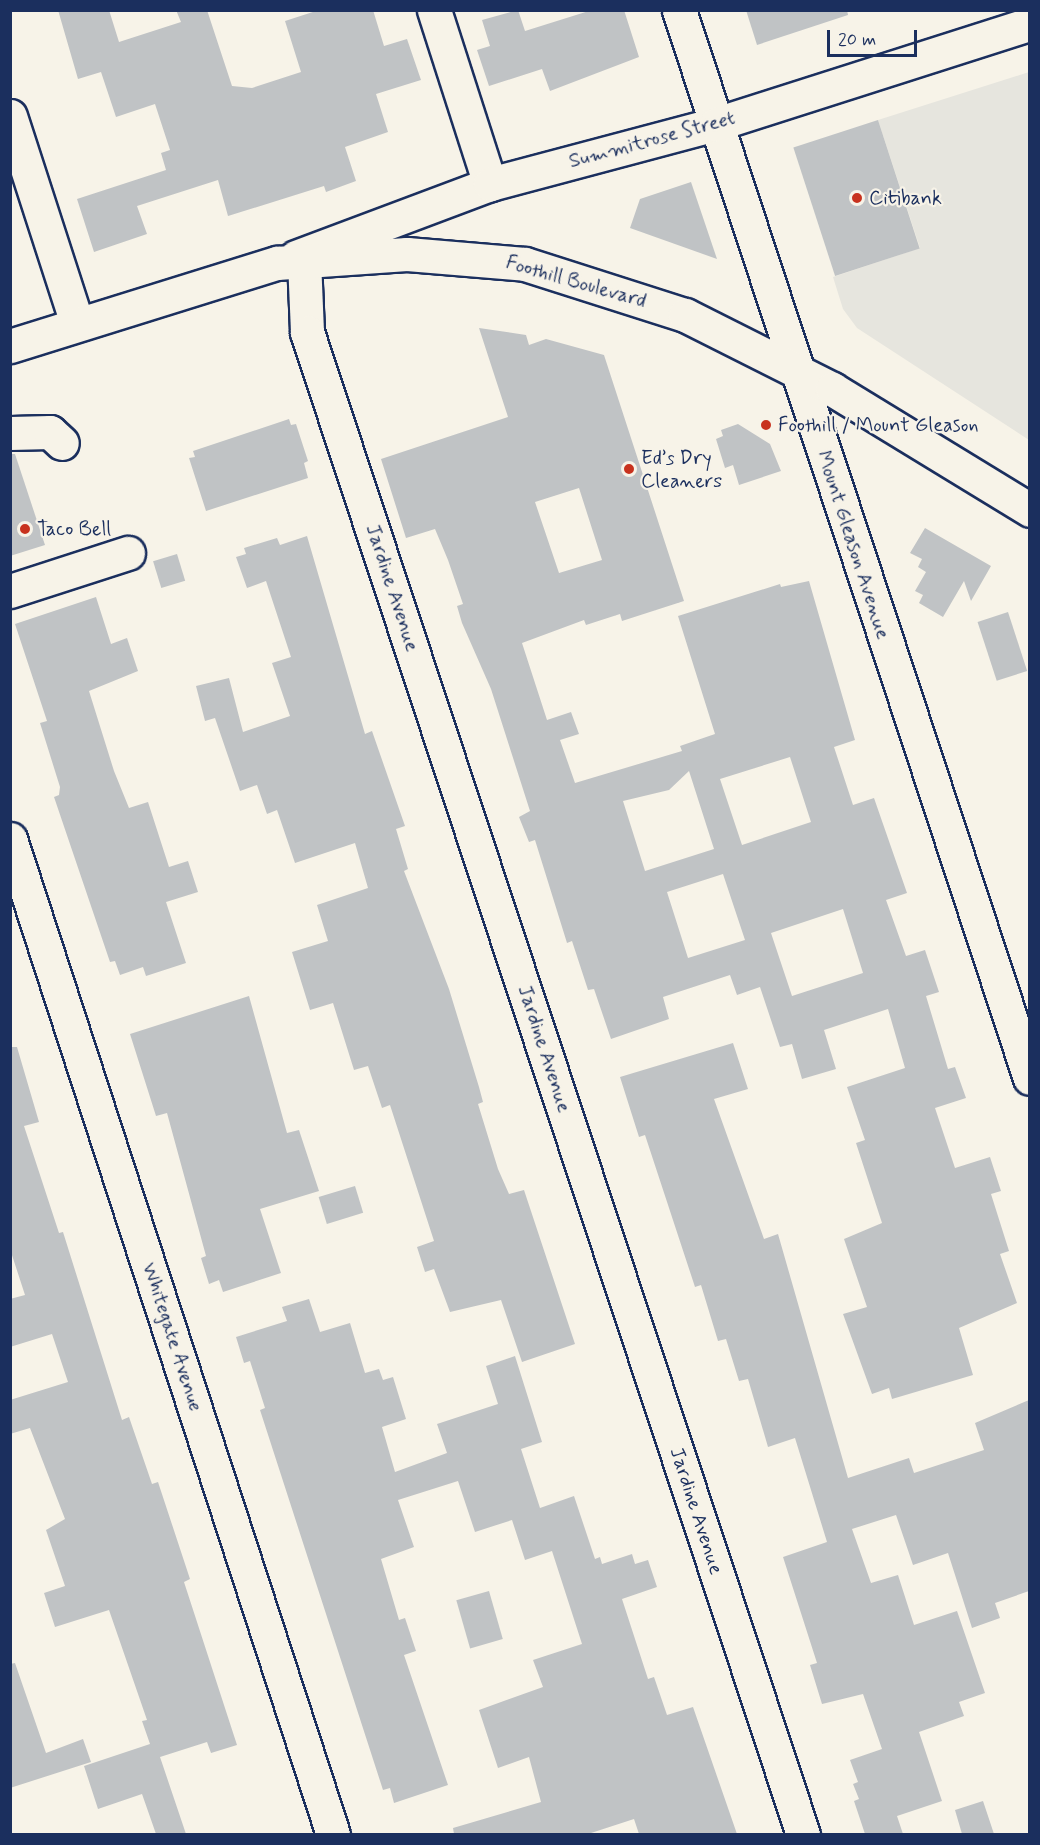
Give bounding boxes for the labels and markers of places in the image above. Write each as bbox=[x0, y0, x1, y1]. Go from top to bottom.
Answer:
place label: Citibank bbox=[869, 186, 942, 210]
marker: Citibank bbox=[850, 191, 864, 205]
place label: Foothill / Mount Gleason bbox=[778, 413, 978, 437]
marker: Foothill / Mount Gleason bbox=[759, 418, 773, 432]
place label: Ed’s Dry Cleaners bbox=[641, 446, 722, 493]
marker: Ed’s Dry Cleaners bbox=[622, 462, 636, 476]
place label: Taco Bell bbox=[37, 517, 110, 541]
marker: Taco Bell bbox=[18, 522, 32, 536]

